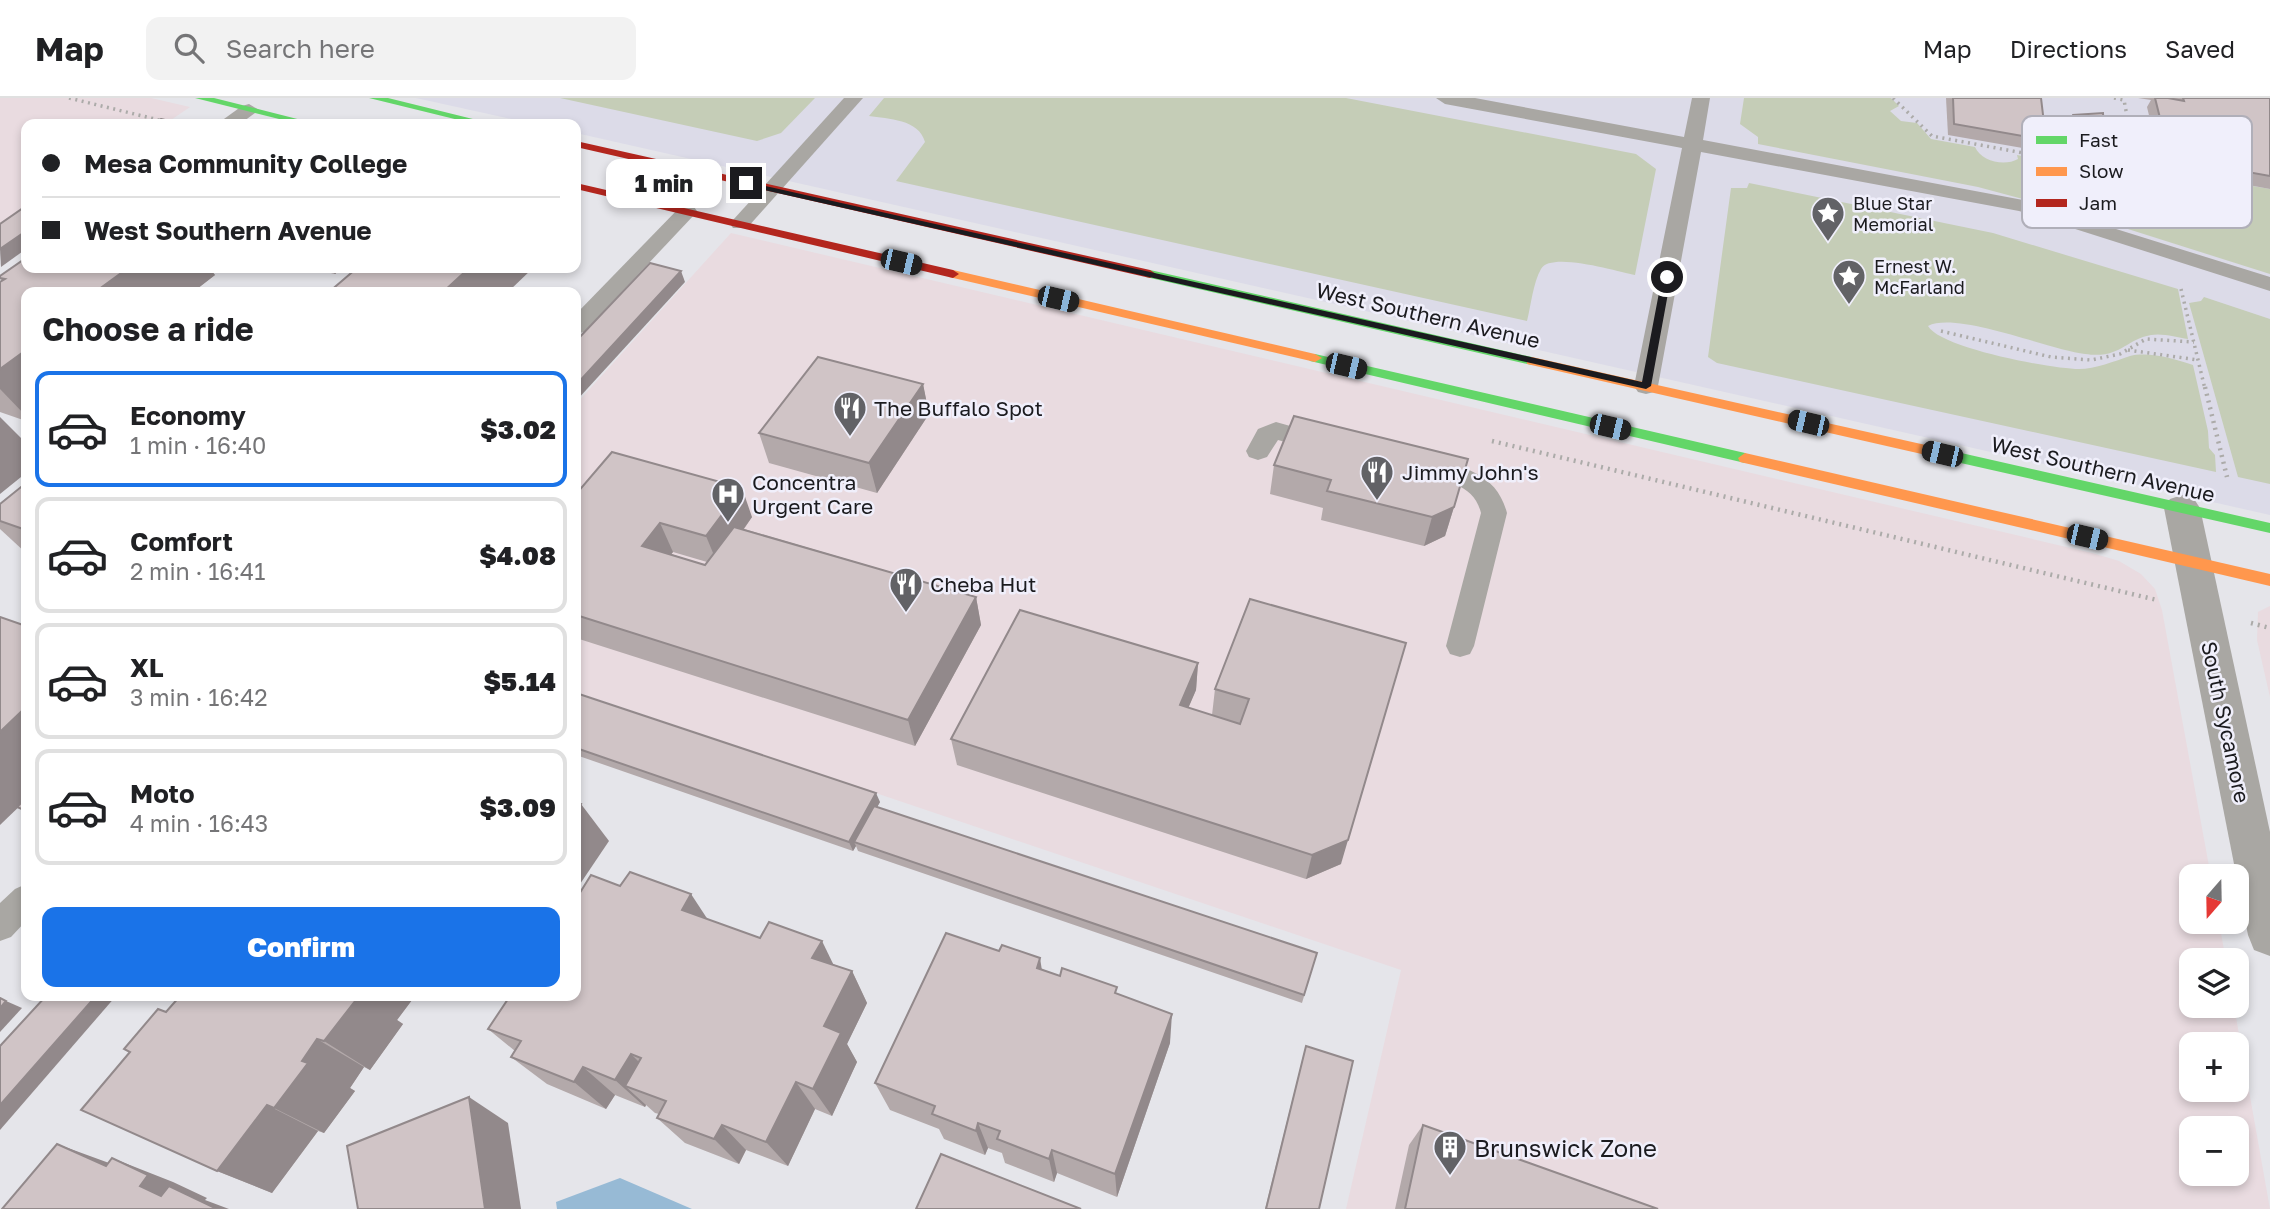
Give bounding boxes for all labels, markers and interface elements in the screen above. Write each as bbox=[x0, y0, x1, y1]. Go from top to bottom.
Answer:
search box bbox=[146, 17, 636, 80]
text: Map bbox=[35, 29, 104, 68]
icon: search bbox=[170, 29, 208, 67]
text: Search here bbox=[226, 33, 375, 64]
text: Map bbox=[1923, 34, 1972, 63]
text: Directions bbox=[2010, 34, 2127, 63]
text: Saved bbox=[2165, 34, 2235, 63]
legend bbox=[2022, 116, 2252, 228]
text: Fast bbox=[2079, 128, 2118, 151]
text: Mesa Community College bbox=[84, 148, 407, 179]
callout: 1 min bbox=[606, 158, 722, 208]
text: Slow bbox=[2079, 159, 2124, 182]
route end bbox=[730, 167, 762, 199]
text: 1 min bbox=[635, 169, 693, 197]
text: Jam bbox=[2079, 191, 2117, 214]
place label: Blue Star Memorial bbox=[1853, 192, 1934, 235]
place icon: Blue Star Memorial bbox=[1809, 194, 1847, 243]
text: West Southern Avenue bbox=[84, 215, 372, 246]
car bbox=[879, 247, 924, 277]
place label: Ernest W. McFarland bbox=[1874, 255, 1965, 298]
place icon: Ernest W. McFarland bbox=[1830, 257, 1868, 306]
route start bbox=[1651, 261, 1683, 293]
street label: West Southern Avenue bbox=[1314, 277, 1542, 353]
car bbox=[1036, 284, 1081, 314]
text: Choose a ride bbox=[42, 310, 254, 348]
car bbox=[1324, 351, 1369, 381]
restaurant icon: The Buffalo Spot bbox=[831, 389, 869, 438]
place label: The Buffalo Spot bbox=[874, 395, 1043, 421]
icon: car bbox=[46, 398, 109, 461]
text: Economy bbox=[130, 400, 246, 431]
car bbox=[1786, 408, 1831, 438]
car bbox=[1588, 412, 1633, 442]
text: $3.02 bbox=[480, 414, 556, 445]
text: 1 min · 16:40 bbox=[130, 431, 266, 459]
street label: West Southern Avenue bbox=[1989, 431, 2217, 507]
car bbox=[1920, 439, 1965, 469]
restaurant icon: Jimmy John's bbox=[1358, 453, 1396, 502]
place label: Jimmy John's bbox=[1402, 459, 1539, 485]
place label: Concentra Urgent Care bbox=[752, 469, 873, 519]
hospital icon: Concentra Urgent Care bbox=[709, 475, 747, 524]
car bbox=[2065, 522, 2110, 552]
icon: car bbox=[46, 524, 109, 587]
text: Comfort bbox=[130, 526, 233, 557]
text: $4.08 bbox=[479, 540, 556, 571]
text: 2 min · 16:41 bbox=[130, 557, 265, 585]
restaurant icon: Cheba Hut bbox=[887, 565, 925, 614]
place label: Cheba Hut bbox=[930, 571, 1036, 597]
street label: South Sycamore bbox=[2196, 639, 2256, 805]
icon: car bbox=[46, 650, 109, 713]
text: XL bbox=[130, 652, 164, 683]
text: $5.14 bbox=[483, 666, 556, 697]
text: 3 min · 16:42 bbox=[130, 683, 268, 711]
icon: car bbox=[46, 776, 109, 839]
text: Moto bbox=[130, 778, 195, 809]
text: $3.09 bbox=[480, 792, 556, 823]
text: 4 min · 16:43 bbox=[130, 809, 268, 837]
north arrow bbox=[2179, 864, 2249, 934]
map controls bbox=[2179, 864, 2249, 1186]
button: Confirm bbox=[42, 907, 560, 987]
button: layers bbox=[2179, 948, 2249, 1018]
button: + bbox=[2179, 1032, 2249, 1102]
button: − bbox=[2179, 1116, 2249, 1186]
building icon: Brunswick Zone bbox=[1431, 1128, 1469, 1177]
place label: Brunswick Zone bbox=[1474, 1133, 1657, 1162]

